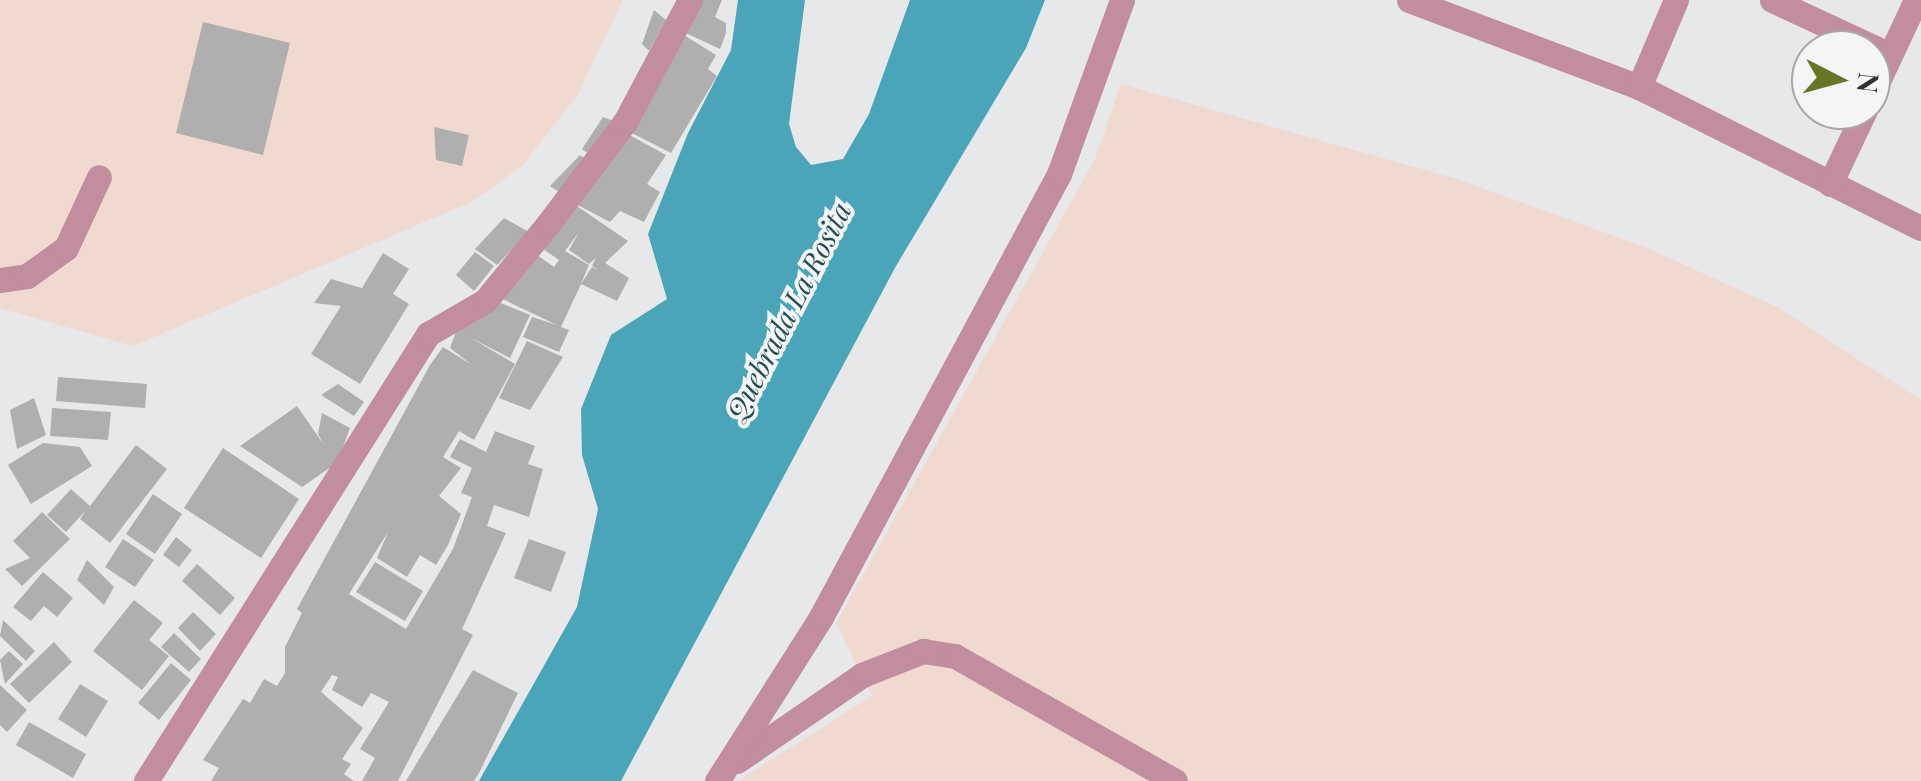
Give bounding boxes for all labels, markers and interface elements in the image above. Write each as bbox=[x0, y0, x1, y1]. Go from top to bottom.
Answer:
north arrow bbox=[1791, 30, 1891, 130]
text: N bbox=[1850, 71, 1889, 95]
water label: Quebrada La Rosita bbox=[718, 196, 858, 426]

